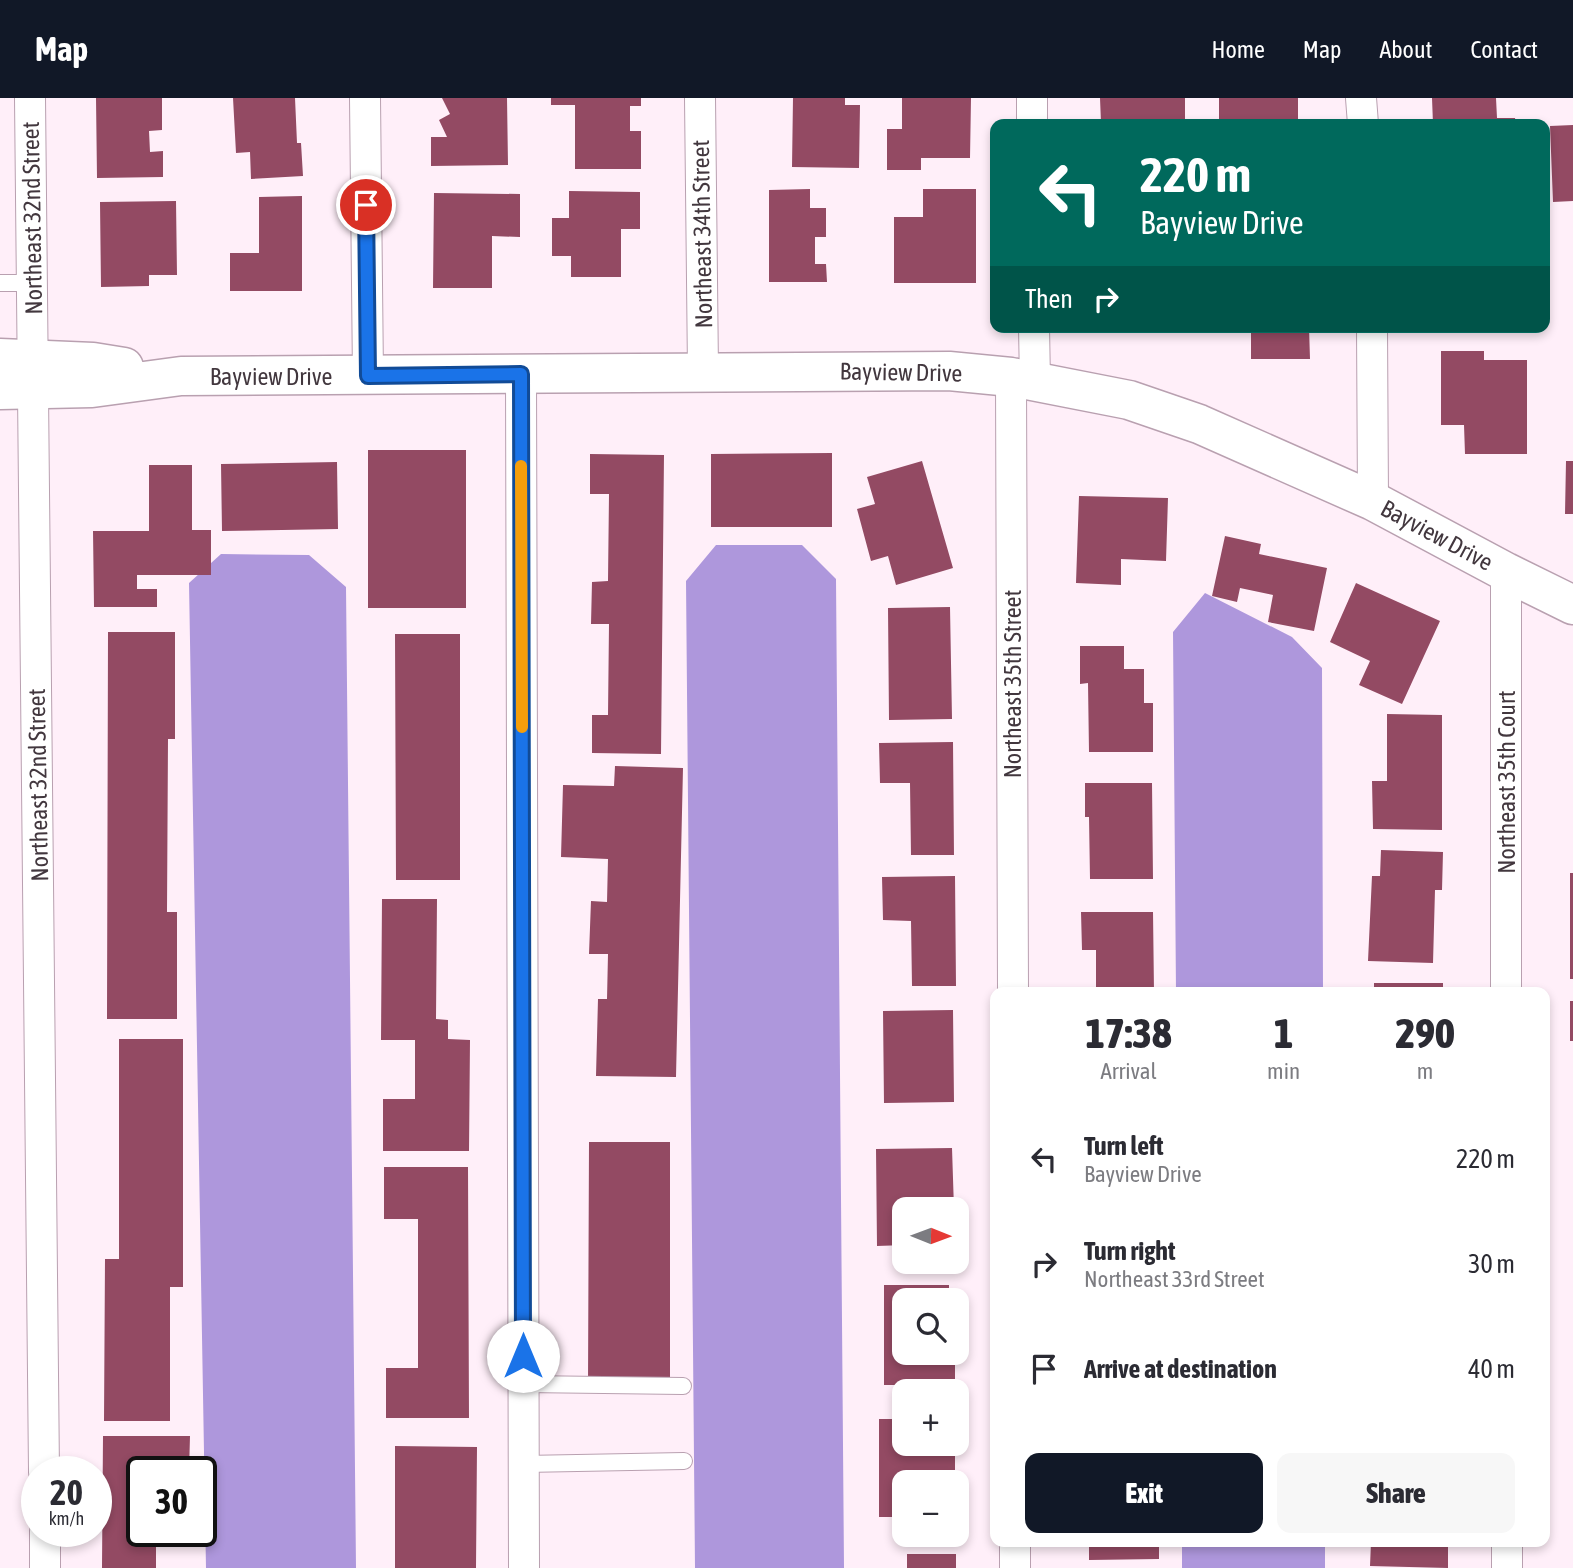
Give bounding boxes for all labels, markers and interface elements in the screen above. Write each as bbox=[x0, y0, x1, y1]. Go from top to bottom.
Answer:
text: Map bbox=[35, 30, 88, 68]
text: Home bbox=[1211, 36, 1265, 63]
text: Map bbox=[1303, 36, 1341, 63]
text: About bbox=[1379, 36, 1432, 63]
text: Contact bbox=[1470, 36, 1538, 63]
street label: Northeast 32nd Street bbox=[17, 121, 47, 315]
street label: Northeast 34th Street bbox=[687, 139, 717, 329]
text: 220 m bbox=[1140, 146, 1251, 202]
icon: left bbox=[1025, 147, 1116, 238]
pin bbox=[336, 175, 396, 235]
icon: arrive bbox=[347, 186, 385, 224]
text: Bayview Drive bbox=[1140, 204, 1304, 241]
icon: right bbox=[1087, 280, 1125, 318]
text: Then bbox=[1025, 284, 1073, 314]
street label: Bayview Drive bbox=[839, 357, 963, 387]
street label: Bayview Drive bbox=[210, 363, 332, 390]
street label: Bayview Drive bbox=[1376, 494, 1498, 576]
street label: Northeast 35th Street bbox=[999, 590, 1026, 778]
street label: Northeast 32nd Street bbox=[23, 688, 53, 882]
street label: Northeast 35th Court bbox=[1493, 690, 1520, 874]
text: 17:38 bbox=[1085, 1009, 1172, 1057]
text: 1 bbox=[1274, 1009, 1293, 1057]
text: 290 bbox=[1395, 1009, 1455, 1057]
text: Arrival bbox=[1100, 1058, 1157, 1084]
text: min bbox=[1267, 1058, 1300, 1084]
text: m bbox=[1417, 1058, 1433, 1084]
text: Turn left bbox=[1084, 1131, 1164, 1161]
icon: left bbox=[1025, 1140, 1063, 1178]
text: 220 m bbox=[1456, 1144, 1515, 1174]
text: Bayview Drive bbox=[1084, 1161, 1202, 1187]
north arrow bbox=[892, 1197, 970, 1274]
map controls bbox=[892, 1197, 969, 1547]
text: Turn right bbox=[1084, 1236, 1175, 1266]
icon: right bbox=[1025, 1245, 1063, 1283]
text: 30 m bbox=[1468, 1249, 1515, 1279]
text: Northeast 33rd Street bbox=[1084, 1266, 1265, 1292]
button: search bbox=[892, 1288, 969, 1365]
position arrow bbox=[486, 1319, 560, 1393]
icon: arrive bbox=[1025, 1350, 1063, 1388]
text: Arrive at destination bbox=[1084, 1354, 1277, 1384]
text: 40 m bbox=[1468, 1354, 1515, 1384]
button: + bbox=[892, 1379, 969, 1456]
button: Exit bbox=[1025, 1453, 1263, 1533]
button: Share bbox=[1277, 1453, 1515, 1533]
speed limit sign: 30 bbox=[126, 1456, 217, 1547]
button: − bbox=[892, 1470, 969, 1547]
text: 20 bbox=[50, 1472, 83, 1512]
text: km/h bbox=[49, 1508, 84, 1529]

